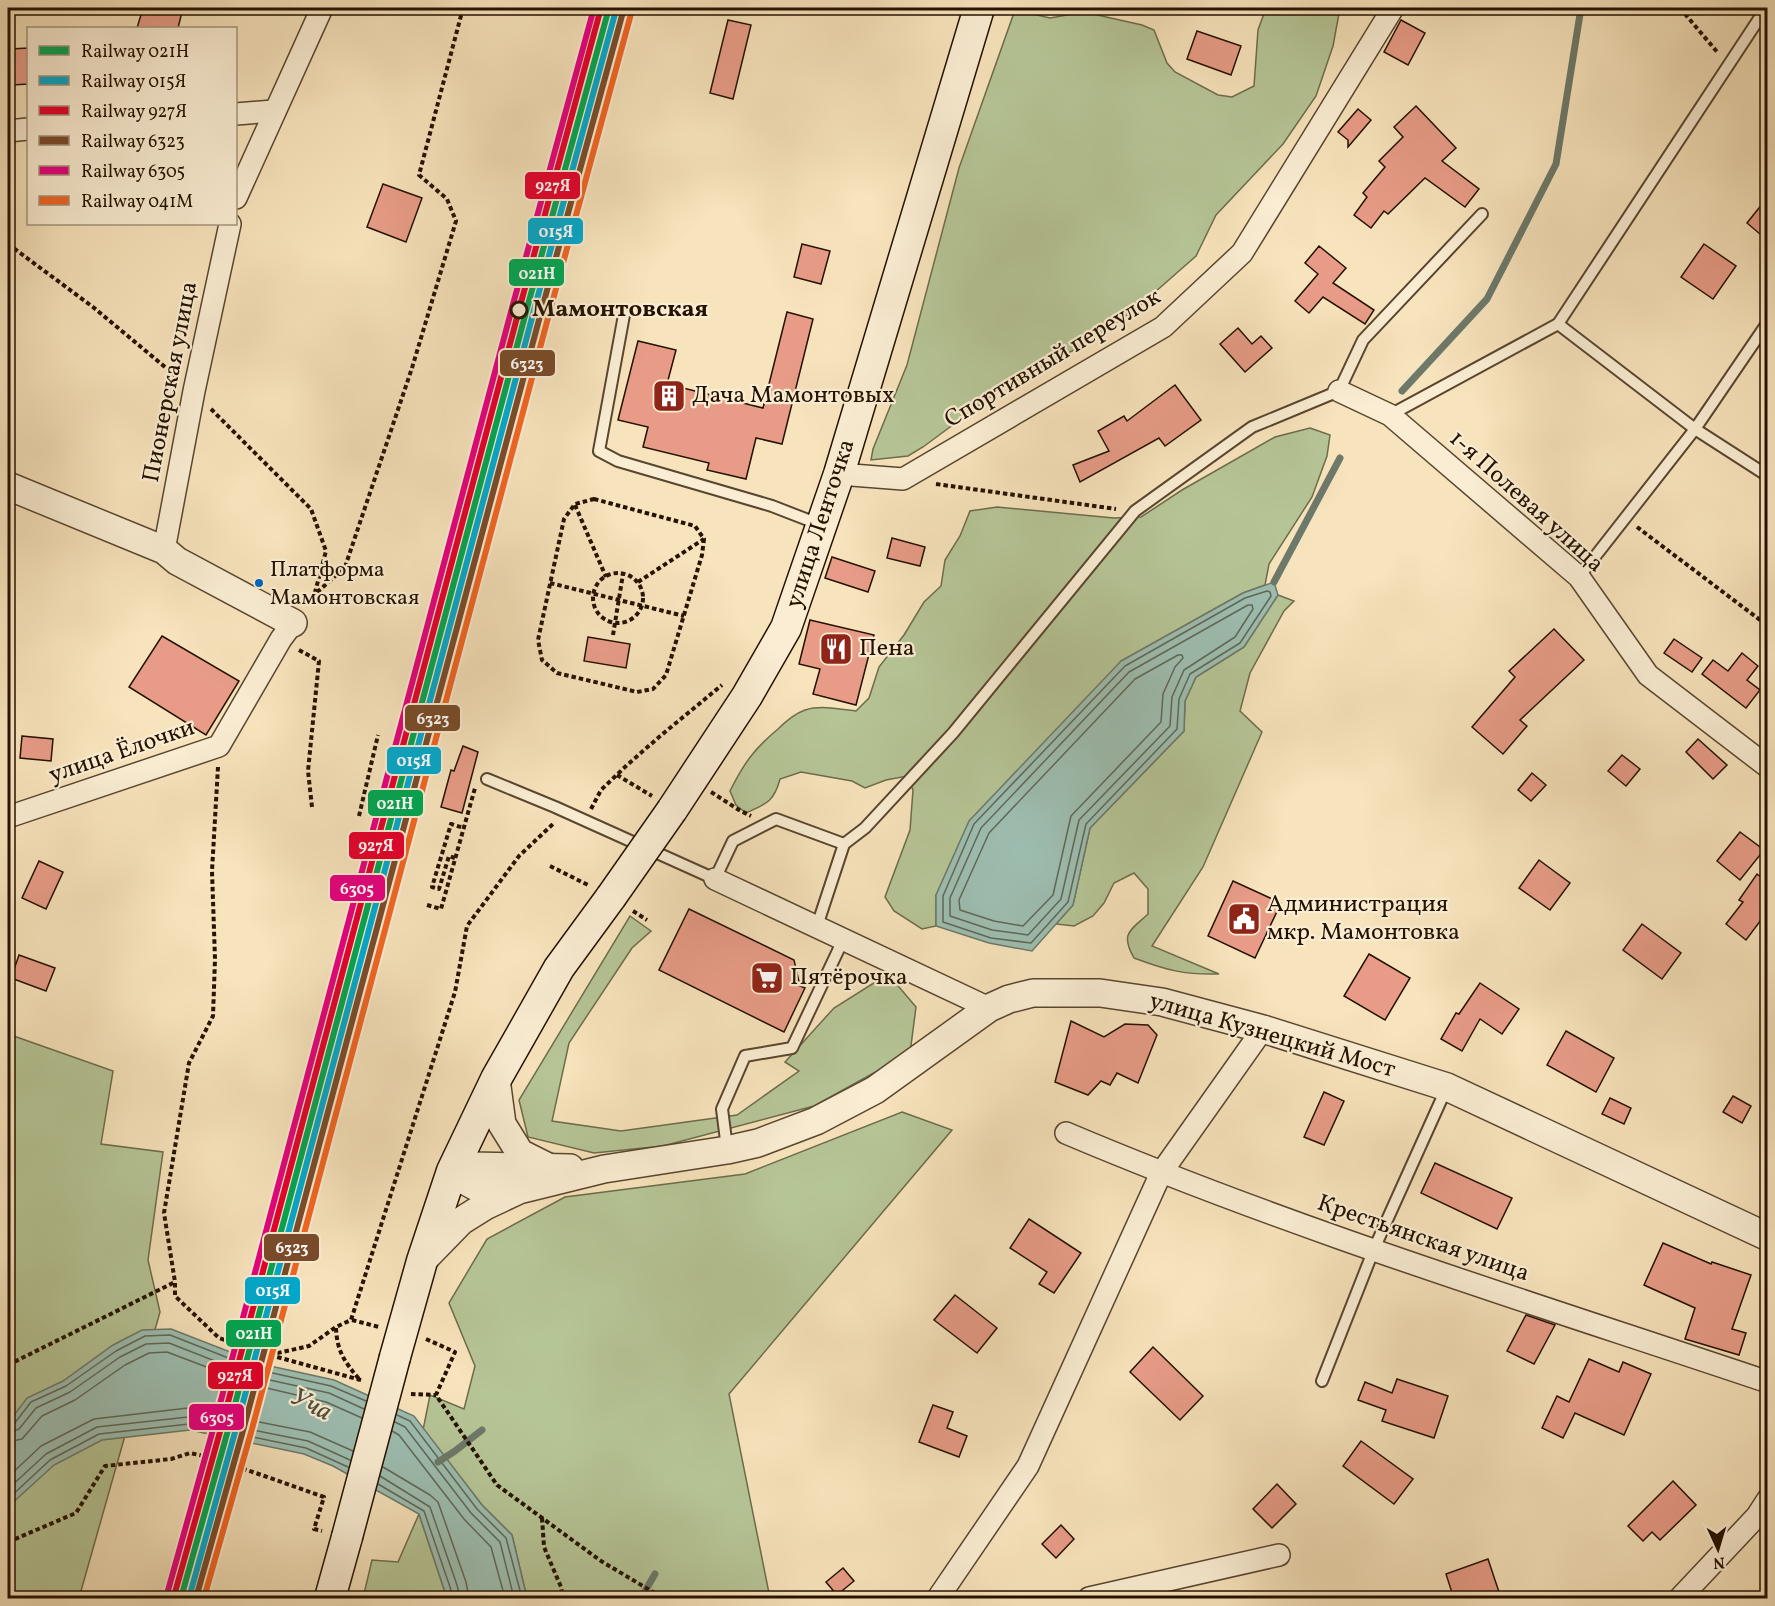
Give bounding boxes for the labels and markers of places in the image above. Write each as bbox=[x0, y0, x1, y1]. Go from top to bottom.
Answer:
place label: Мамонтовская bbox=[532, 293, 708, 327]
marker: Мамонтовская bbox=[510, 301, 528, 319]
building icon: Дача Мамонтовых bbox=[651, 378, 687, 414]
place label: Дача Мамонтовых bbox=[692, 379, 894, 413]
place label: Платформа Мамонтовская bbox=[270, 555, 419, 614]
marker: Платформа Мамонтовская bbox=[253, 577, 265, 589]
restaurant icon: Пена bbox=[818, 631, 854, 667]
place label: Пена bbox=[859, 632, 915, 666]
place label: Администрация мкр. Мамонтовка bbox=[1267, 888, 1460, 950]
public building icon: Администрация мкр. Мамонтовка bbox=[1226, 901, 1262, 937]
supermarket icon: Пятёрочка bbox=[749, 960, 785, 996]
place label: Пятёрочка bbox=[790, 961, 908, 995]

